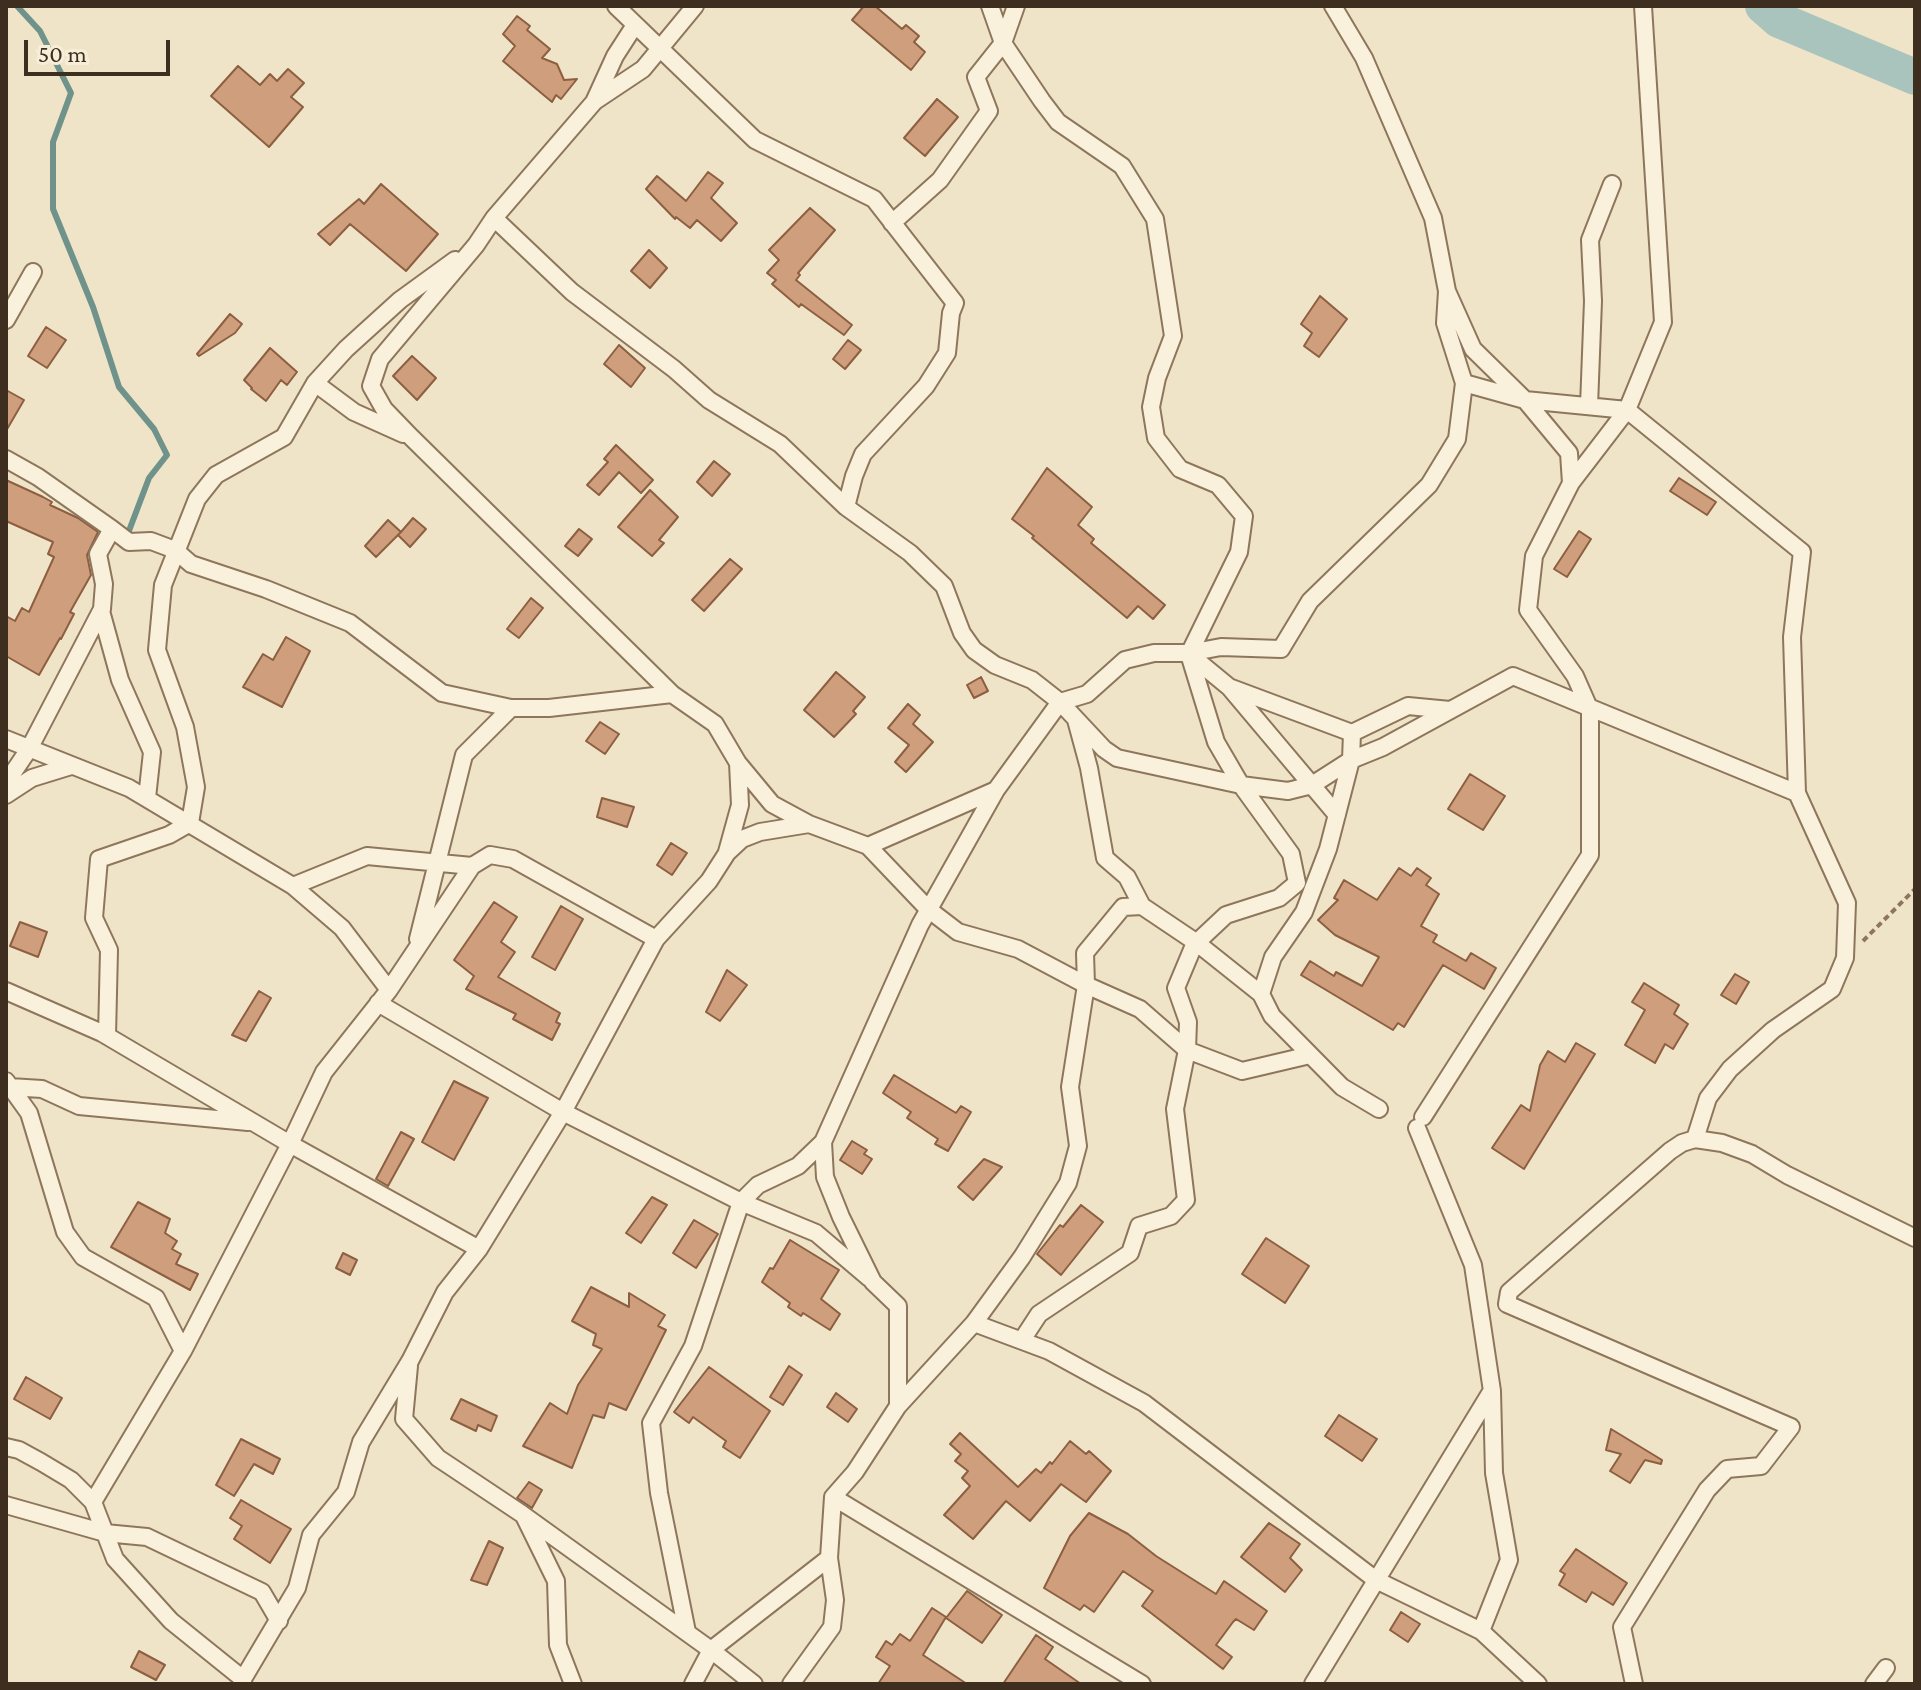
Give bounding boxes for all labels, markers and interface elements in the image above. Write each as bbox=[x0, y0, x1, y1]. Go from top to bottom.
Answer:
scale bar bbox=[28, 24, 174, 74]
text: 50 m bbox=[38, 40, 87, 67]

